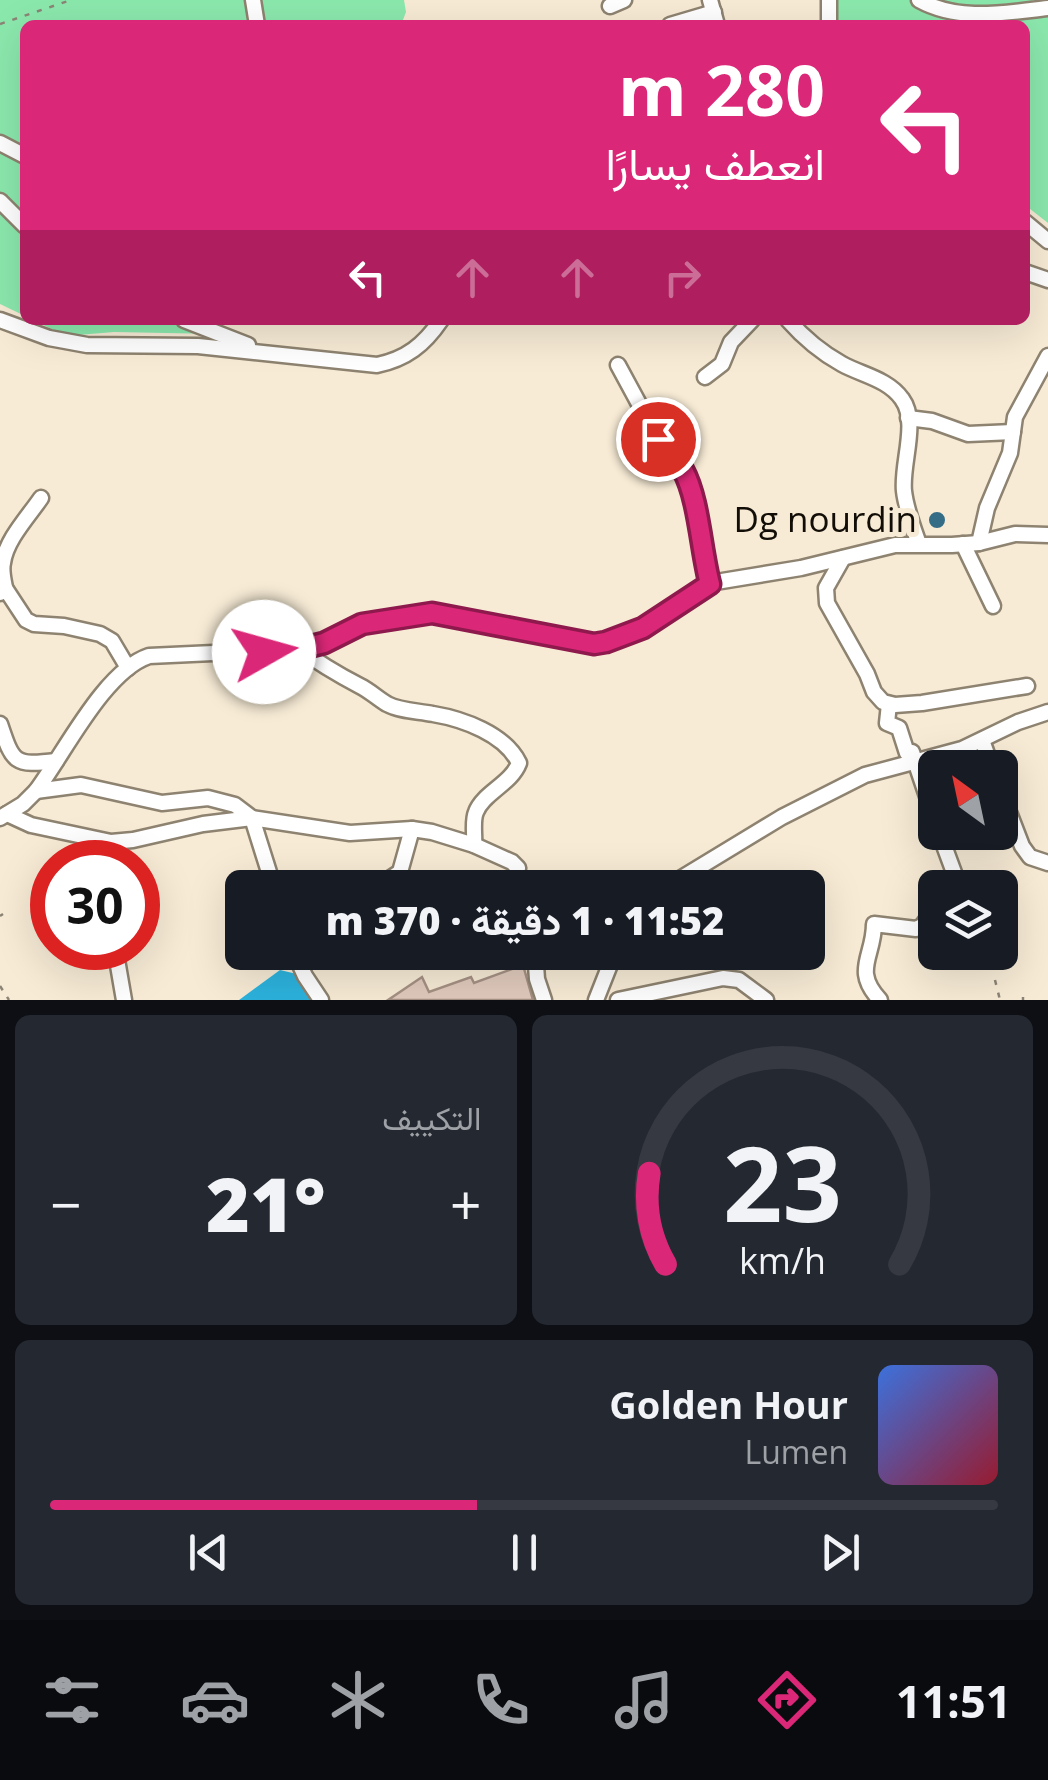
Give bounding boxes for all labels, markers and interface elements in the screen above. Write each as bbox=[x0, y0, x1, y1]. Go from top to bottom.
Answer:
text: 280 m bbox=[618, 41, 825, 137]
icon: left bbox=[860, 60, 990, 190]
text: انعطف يسارًا bbox=[606, 132, 825, 193]
icon: left bbox=[340, 250, 395, 305]
icon: ahead bbox=[445, 250, 500, 305]
icon: ahead bbox=[550, 250, 605, 305]
icon: right bbox=[655, 250, 710, 305]
pin bbox=[616, 397, 701, 482]
icon: arrive bbox=[631, 412, 686, 467]
place label: Dg nourdin bbox=[734, 495, 917, 542]
marker: Dg nourdin bbox=[926, 509, 948, 531]
position arrow bbox=[212, 600, 316, 704]
north arrow bbox=[918, 750, 1018, 850]
map controls bbox=[918, 750, 1018, 970]
speed limit sign: 30 bbox=[30, 840, 160, 970]
button: layers bbox=[918, 870, 1018, 970]
text: 11:52 · 1 دقيقة · 370 m bbox=[326, 894, 724, 946]
text: التكييف bbox=[382, 1096, 482, 1139]
text: 23 bbox=[723, 1111, 842, 1252]
text: 21° bbox=[206, 1152, 326, 1254]
text: − bbox=[50, 1166, 81, 1241]
text: + bbox=[450, 1166, 482, 1241]
text: km/h bbox=[739, 1236, 826, 1284]
text: Golden Hour bbox=[609, 1378, 848, 1430]
text: Lumen bbox=[744, 1430, 848, 1473]
icon: previous bbox=[181, 1525, 236, 1580]
icon: pause bbox=[497, 1525, 552, 1580]
icon: next bbox=[813, 1525, 868, 1580]
icon: filters bbox=[37, 1665, 107, 1735]
icon: car bbox=[180, 1665, 250, 1735]
icon: climate bbox=[323, 1665, 393, 1735]
icon: phone bbox=[466, 1665, 536, 1735]
icon: music bbox=[609, 1665, 679, 1735]
icon: directions bbox=[752, 1665, 822, 1735]
text: 11:51 bbox=[896, 1670, 1011, 1731]

